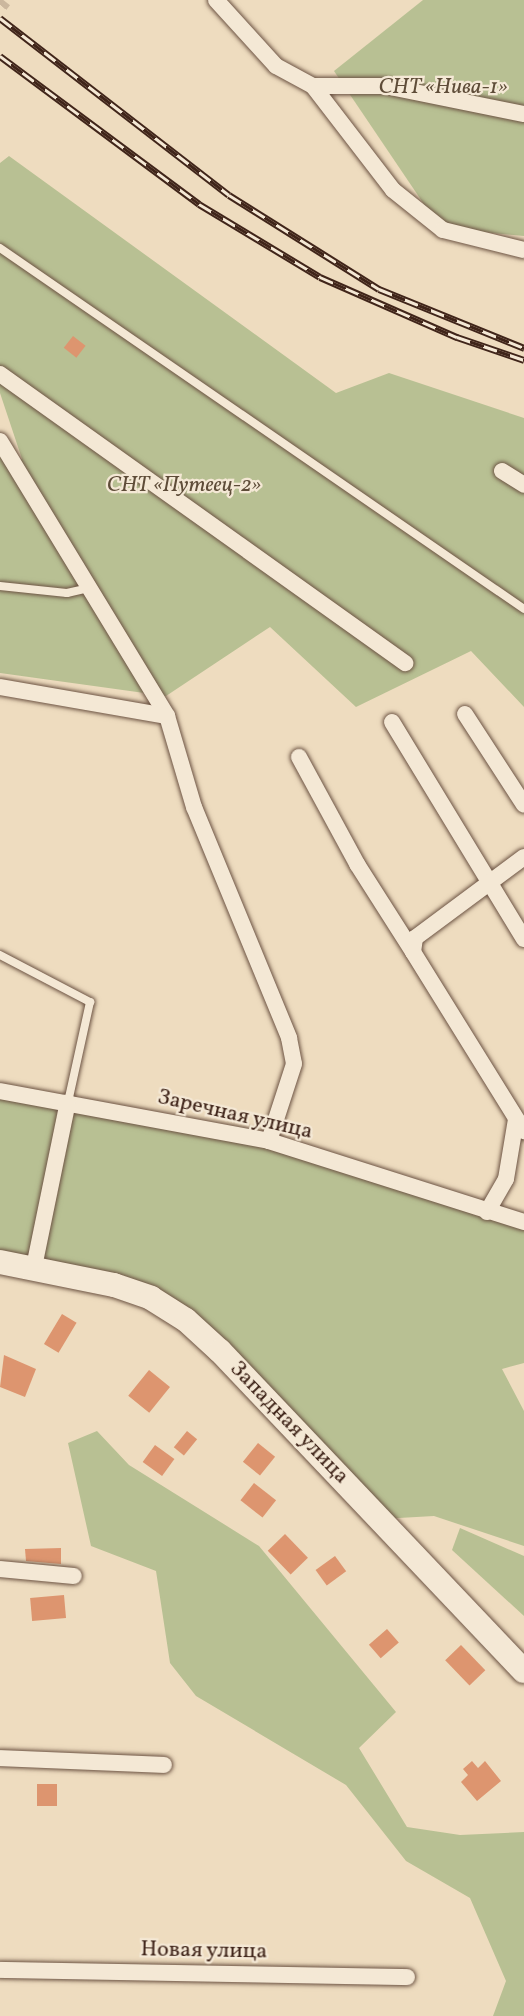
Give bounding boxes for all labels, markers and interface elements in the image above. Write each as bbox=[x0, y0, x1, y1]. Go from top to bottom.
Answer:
park label: СНТ «Нива-1» bbox=[378, 75, 508, 101]
park label: СНТ «Путеец-2» bbox=[107, 473, 261, 499]
street label: Заречная улица bbox=[154, 1084, 316, 1146]
street label: Западная улица bbox=[224, 1356, 354, 1490]
street label: Новая улица bbox=[140, 1937, 268, 1965]

